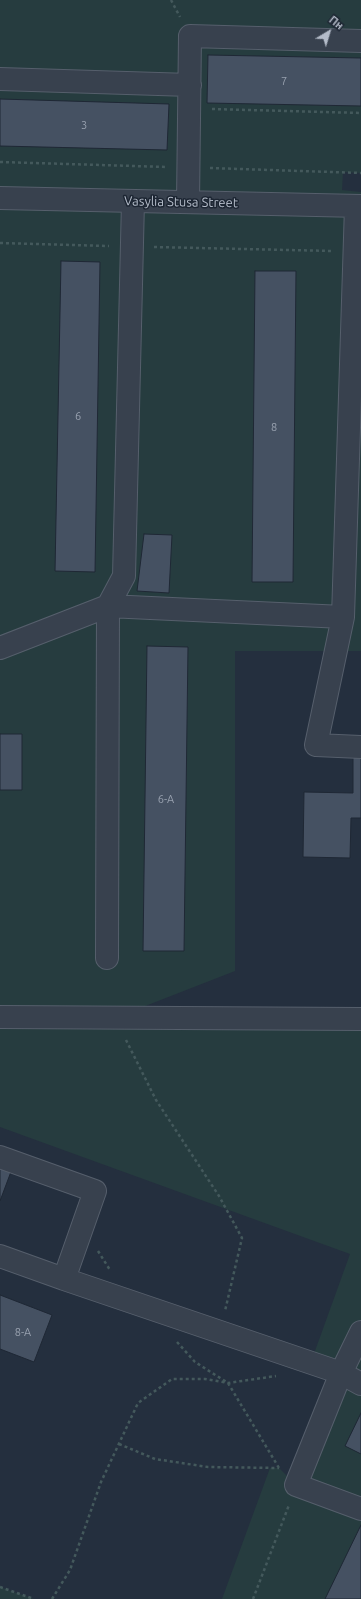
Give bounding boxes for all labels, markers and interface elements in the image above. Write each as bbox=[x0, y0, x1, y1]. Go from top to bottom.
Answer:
north arrow bbox=[309, 12, 349, 52]
text: Пн bbox=[327, 13, 346, 32]
house number: 7 bbox=[281, 74, 287, 88]
house number: 3 bbox=[81, 118, 87, 132]
street label: Vasylia Stusa Street bbox=[124, 193, 238, 211]
house number: 6 bbox=[75, 409, 81, 423]
house number: 8 bbox=[271, 420, 277, 434]
house number: 6-А bbox=[158, 792, 174, 806]
house number: 8-А bbox=[15, 1325, 31, 1339]

